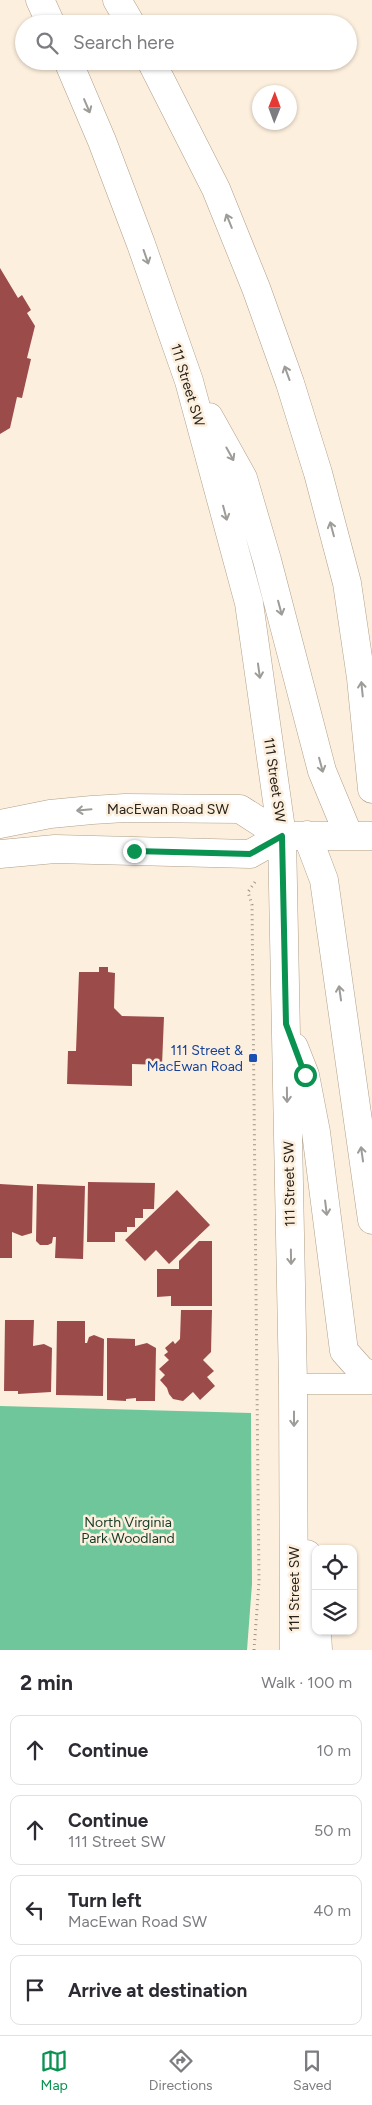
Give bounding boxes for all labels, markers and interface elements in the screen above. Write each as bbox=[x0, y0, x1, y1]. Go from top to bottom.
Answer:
search box bbox=[15, 15, 357, 70]
icon: search bbox=[33, 29, 61, 57]
text: Search here bbox=[73, 31, 175, 54]
north arrow bbox=[252, 85, 297, 130]
one-way arrow bbox=[82, 98, 92, 113]
one-way arrow bbox=[224, 214, 234, 229]
one-way arrow bbox=[142, 249, 151, 265]
street label: 111 Street SW bbox=[167, 342, 208, 429]
one-way arrow bbox=[282, 366, 291, 381]
one-way arrow bbox=[225, 447, 235, 462]
one-way arrow bbox=[220, 504, 230, 520]
one-way arrow bbox=[327, 522, 337, 538]
one-way arrow bbox=[276, 600, 285, 616]
one-way arrow bbox=[254, 663, 264, 679]
one-way arrow bbox=[357, 681, 366, 697]
street label: 111 Street SW bbox=[260, 737, 289, 824]
one-way arrow bbox=[316, 757, 326, 773]
street label: MacEwan Road SW bbox=[107, 801, 229, 818]
one-way arrow bbox=[76, 806, 92, 815]
route end bbox=[123, 840, 146, 863]
one-way arrow bbox=[334, 985, 344, 1001]
place label: 111 Street & MacEwan Road bbox=[147, 1042, 243, 1075]
marker: 111 Street & MacEwan Road bbox=[247, 1052, 259, 1064]
route start bbox=[294, 1064, 317, 1087]
one-way arrow bbox=[282, 1086, 292, 1102]
street label: 111 Street SW bbox=[280, 1141, 299, 1227]
one-way arrow bbox=[357, 1146, 367, 1162]
one-way arrow bbox=[321, 1200, 331, 1216]
one-way arrow bbox=[286, 1249, 295, 1265]
one-way arrow bbox=[289, 1411, 298, 1427]
park label: North Virginia Park Woodland bbox=[81, 1514, 175, 1547]
map controls bbox=[312, 1545, 357, 1635]
button: locate bbox=[312, 1545, 357, 1590]
street label: 111 Street SW bbox=[286, 1546, 303, 1632]
button: layers bbox=[312, 1590, 357, 1635]
text: 2 min bbox=[20, 1670, 73, 1695]
text: Walk · 100 m bbox=[261, 1673, 352, 1692]
icon: ahead bbox=[21, 1736, 49, 1764]
text: Continue bbox=[68, 1739, 148, 1762]
text: 10 m bbox=[317, 1741, 351, 1760]
text: Continue bbox=[68, 1809, 148, 1832]
icon: ahead bbox=[21, 1816, 49, 1844]
text: 50 m bbox=[314, 1821, 351, 1840]
text: 111 Street SW bbox=[68, 1832, 166, 1851]
text: Turn left bbox=[68, 1889, 142, 1912]
icon: left bbox=[21, 1896, 49, 1924]
text: 40 m bbox=[313, 1901, 351, 1920]
text: MacEwan Road SW bbox=[68, 1912, 207, 1931]
icon: arrive bbox=[21, 1976, 49, 2004]
text: Arrive at destination bbox=[68, 1979, 247, 2002]
tab: Map bbox=[40, 2047, 68, 2094]
tab: Directions bbox=[149, 2047, 213, 2094]
tab: Saved bbox=[293, 2047, 332, 2094]

